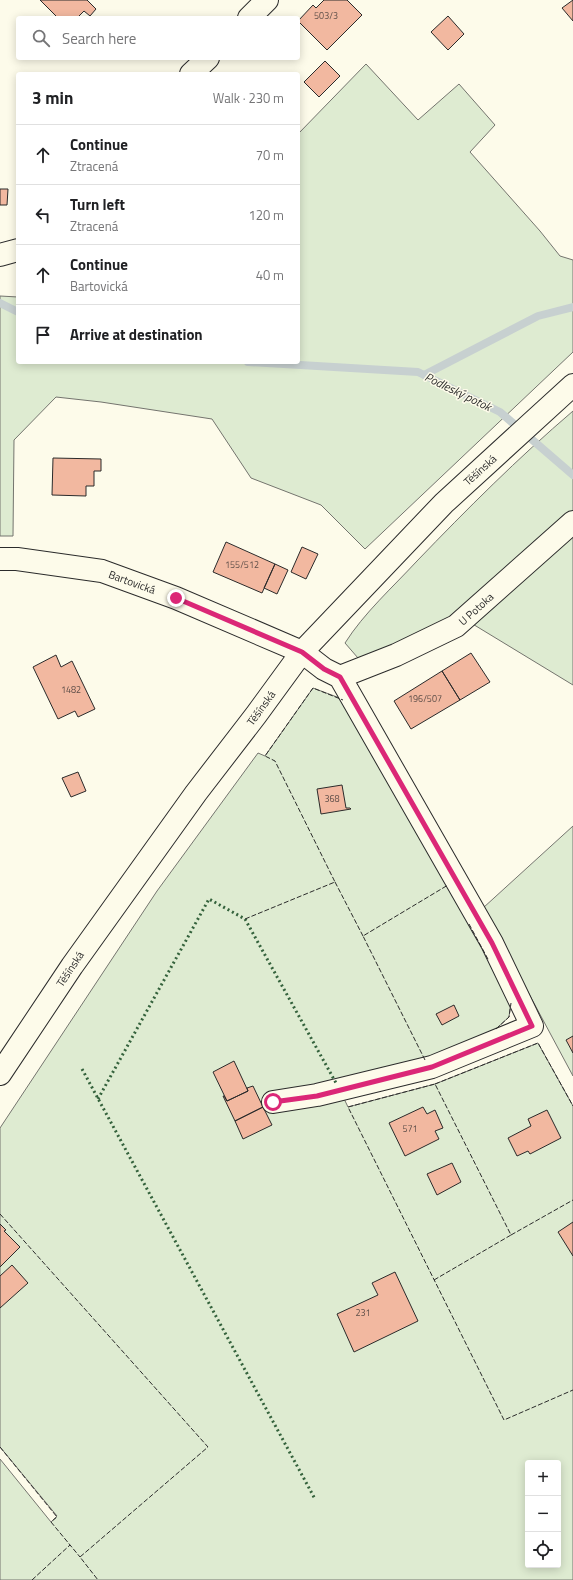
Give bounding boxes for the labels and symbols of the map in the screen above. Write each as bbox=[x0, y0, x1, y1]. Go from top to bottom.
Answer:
house number: 503/3 bbox=[314, 9, 338, 22]
water label: Podleský potok bbox=[422, 367, 496, 417]
street label: Těšínská bbox=[460, 450, 500, 489]
house number: 155/512 bbox=[225, 558, 259, 571]
street label: Bartovická bbox=[106, 566, 158, 598]
route end bbox=[167, 589, 185, 607]
street label: U Potoka bbox=[455, 589, 497, 629]
house number: 1482 bbox=[61, 683, 81, 696]
street label: Těšínská bbox=[243, 687, 279, 729]
house number: 196/507 bbox=[408, 692, 442, 705]
house number: 368 bbox=[324, 792, 340, 805]
street label: Těšínská bbox=[52, 948, 88, 990]
route start bbox=[264, 1093, 282, 1111]
house number: 571 bbox=[402, 1122, 418, 1135]
house number: 231 bbox=[355, 1306, 371, 1319]

